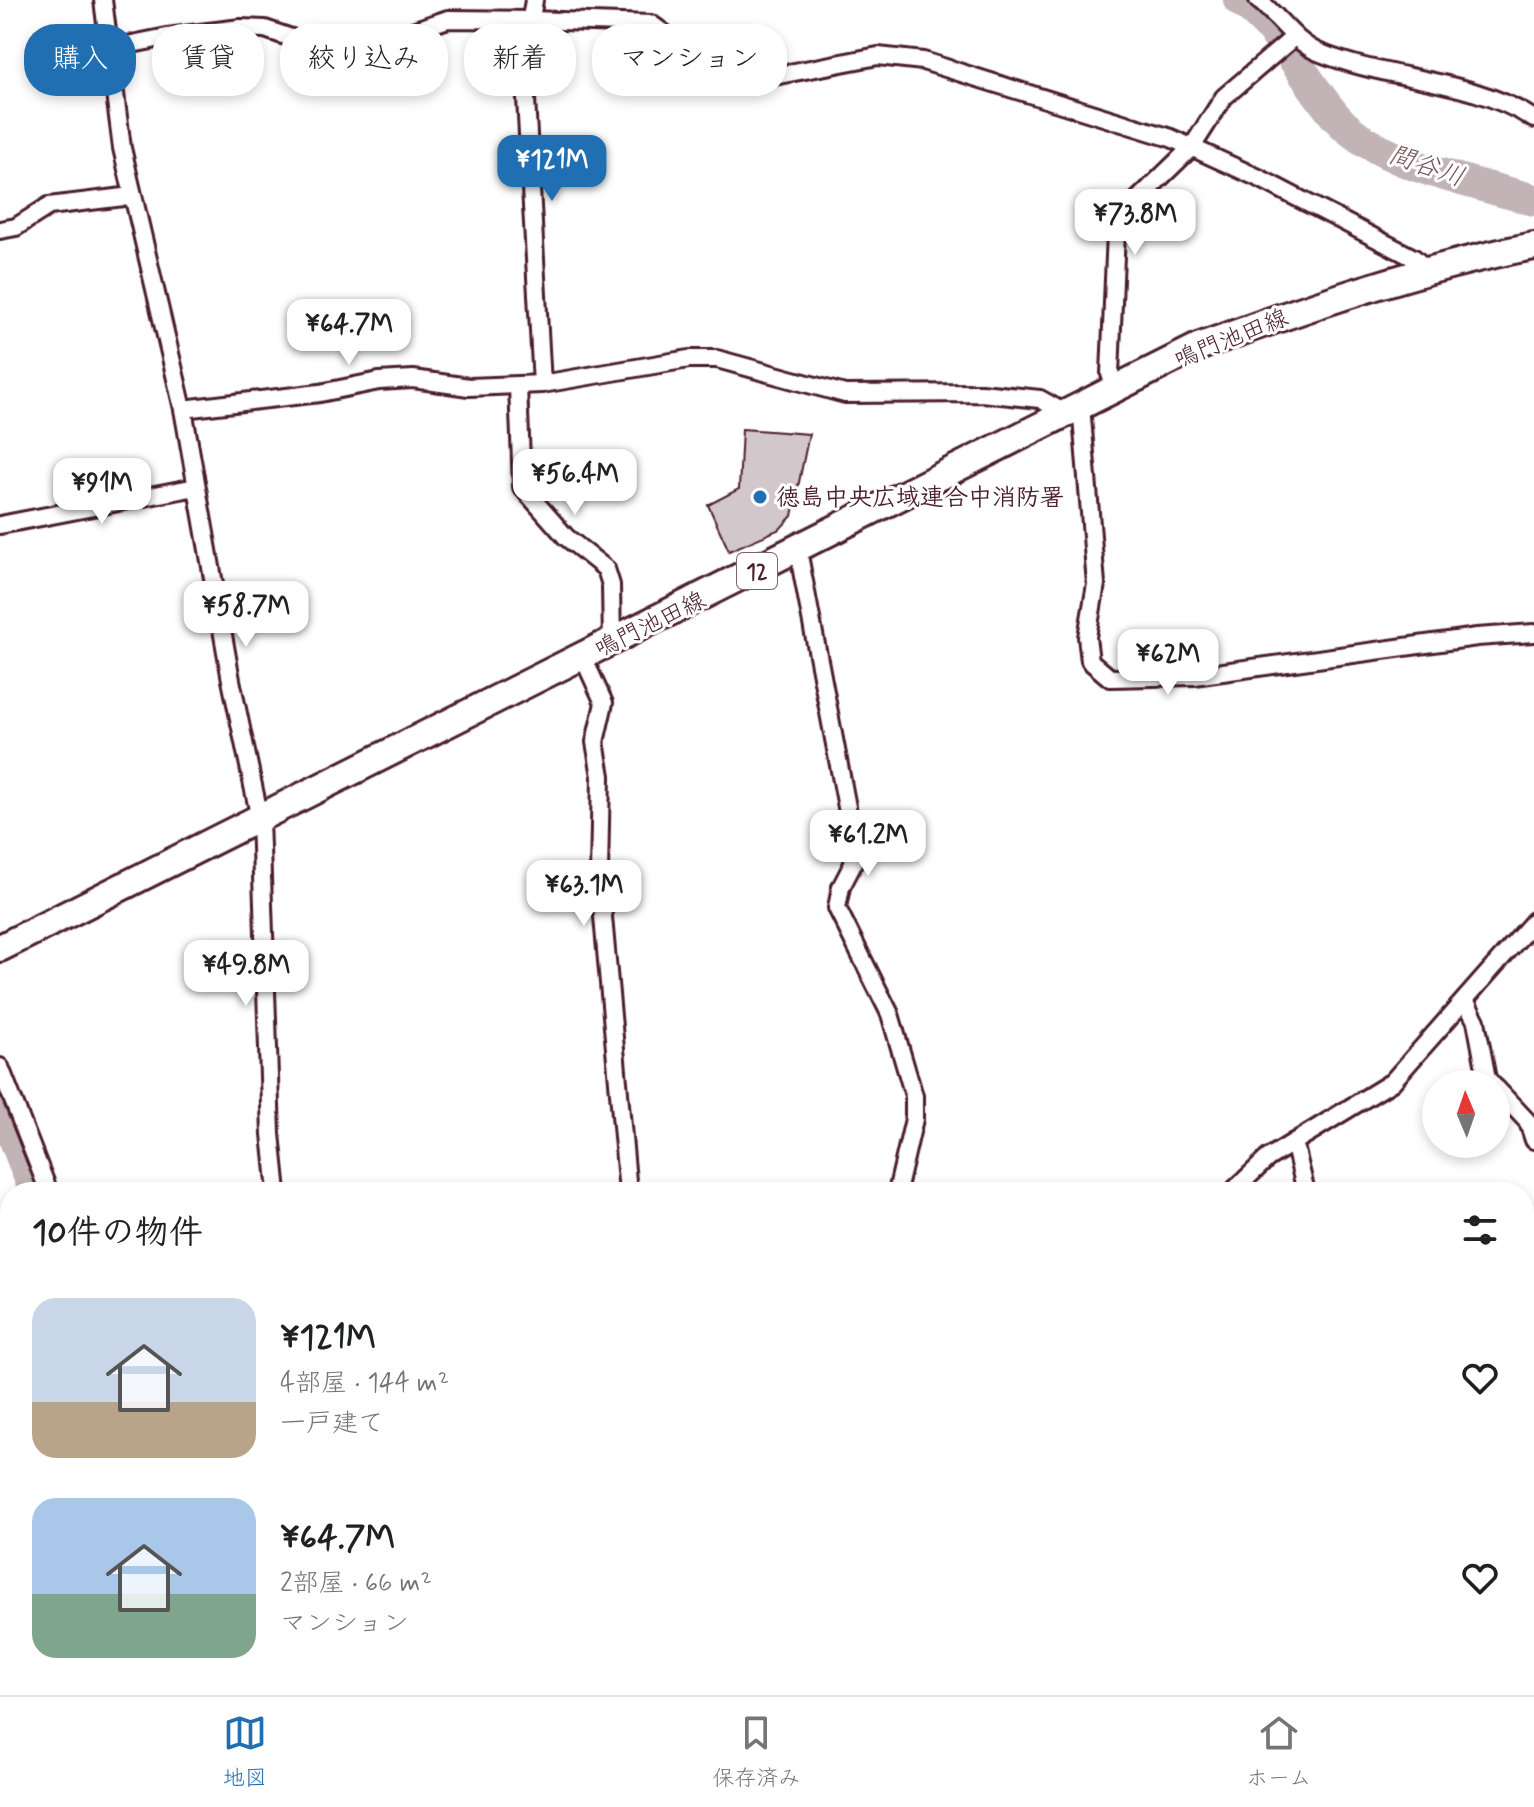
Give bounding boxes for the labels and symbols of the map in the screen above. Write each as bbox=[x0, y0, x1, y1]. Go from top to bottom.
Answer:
pin: ¥121M bbox=[496, 135, 608, 203]
water label: 間谷川 bbox=[1384, 138, 1469, 196]
pin: ¥73.8M bbox=[1070, 189, 1200, 257]
pin: ¥64.7M bbox=[284, 299, 414, 367]
street label: 鳴門池田線 bbox=[1170, 303, 1293, 376]
pin: ¥56.4M bbox=[510, 449, 640, 517]
pin: ¥91M bbox=[55, 458, 149, 526]
place label: 徳島中央広域連合中消防署 bbox=[776, 483, 1064, 514]
marker: 徳島中央広域連合中消防署 bbox=[751, 488, 769, 506]
road number: 12 bbox=[737, 553, 777, 589]
pin: ¥58.7M bbox=[181, 581, 311, 649]
street label: 鳴門池田線 bbox=[590, 585, 711, 666]
pin: ¥62M bbox=[1121, 629, 1215, 697]
pin: ¥61.2M bbox=[803, 810, 933, 878]
pin: ¥63.1M bbox=[519, 860, 649, 928]
pin: ¥49.8M bbox=[181, 940, 311, 1008]
north arrow bbox=[1422, 1070, 1510, 1158]

